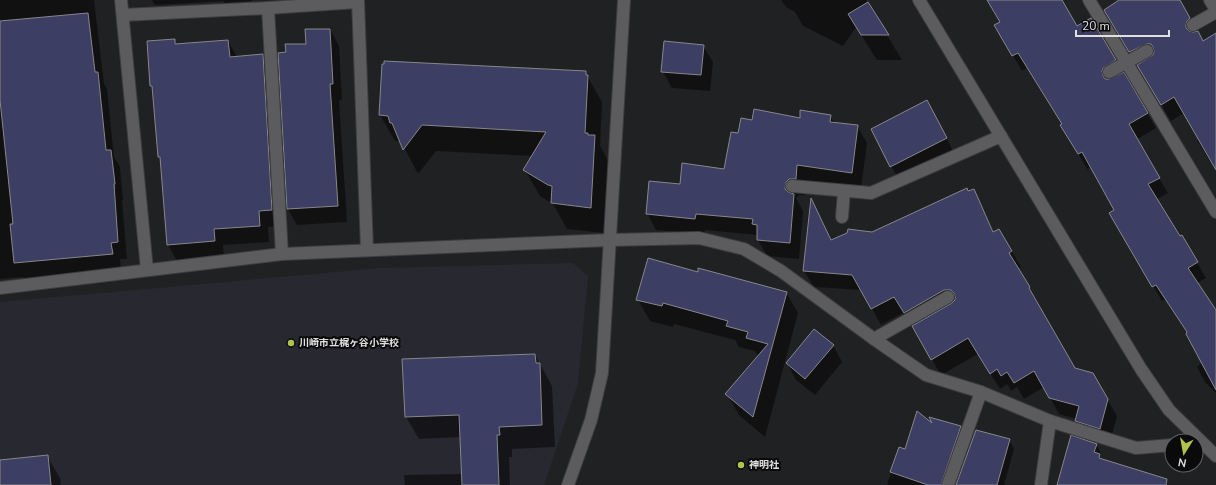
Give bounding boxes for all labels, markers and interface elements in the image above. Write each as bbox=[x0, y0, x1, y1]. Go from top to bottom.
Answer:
scale bar bbox=[1076, 12, 1169, 38]
text: 20 m bbox=[1082, 18, 1110, 34]
place label: 川崎市立梶ヶ谷小学校 bbox=[299, 336, 399, 350]
marker: 川崎市立梶ヶ谷小学校 bbox=[286, 338, 296, 348]
north arrow bbox=[1164, 433, 1204, 473]
text: N bbox=[1177, 454, 1188, 470]
place label: 神明社 bbox=[749, 458, 780, 472]
marker: 神明社 bbox=[736, 460, 746, 470]

